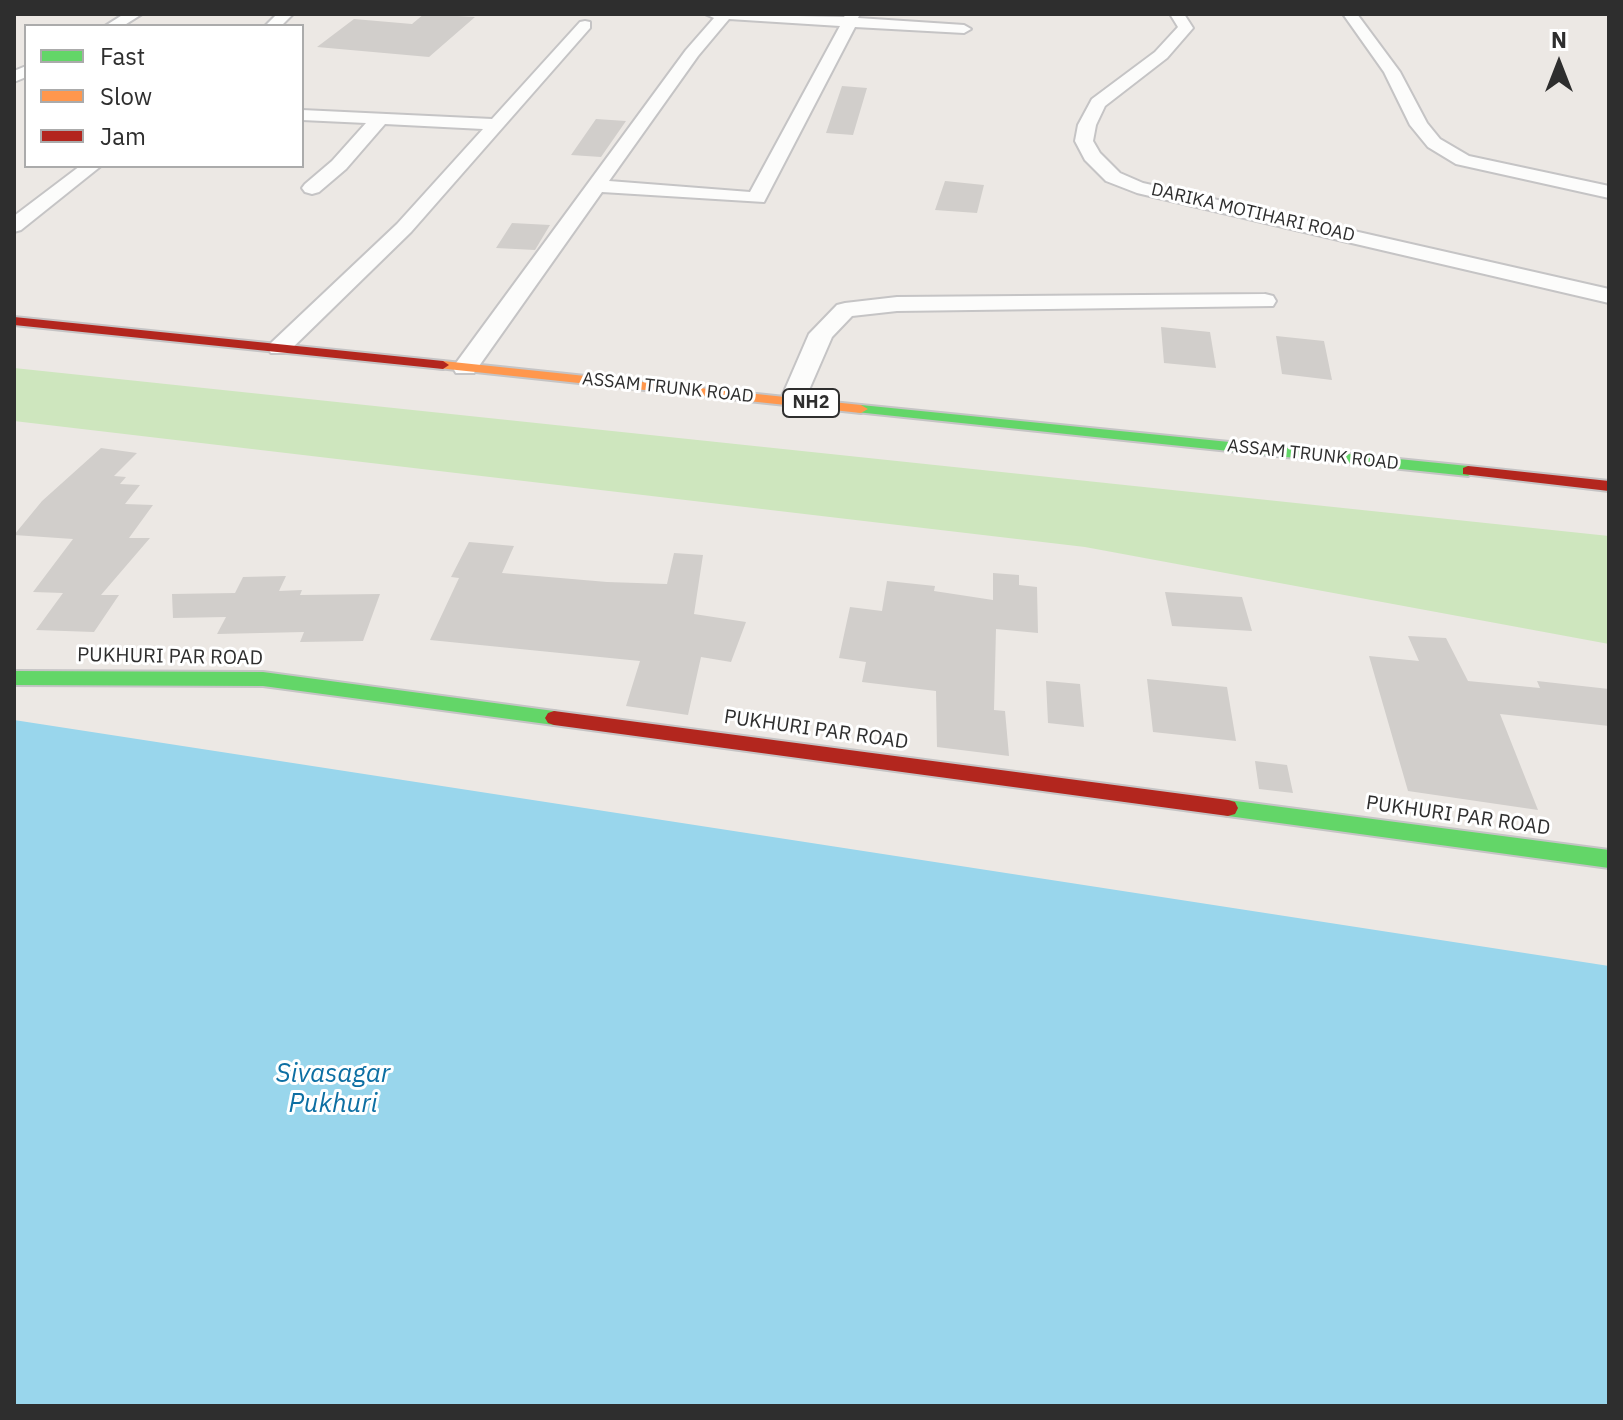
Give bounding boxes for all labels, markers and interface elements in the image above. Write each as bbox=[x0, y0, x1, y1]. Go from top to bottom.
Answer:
legend bbox=[24, 24, 304, 168]
north arrow bbox=[1519, 24, 1599, 104]
text: N bbox=[1551, 25, 1567, 54]
text: Fast bbox=[100, 40, 145, 72]
text: Slow bbox=[100, 80, 152, 112]
text: Jam bbox=[100, 120, 146, 152]
street label: DARIKA MOTIHARI ROAD bbox=[1149, 179, 1357, 247]
street label: ASSAM TRUNK ROAD bbox=[581, 368, 755, 408]
road number: NH2 bbox=[783, 389, 839, 417]
street label: ASSAM TRUNK ROAD bbox=[1226, 435, 1400, 475]
street label: PUKHURI PAR ROAD bbox=[77, 643, 263, 671]
street label: PUKHURI PAR ROAD bbox=[722, 705, 910, 755]
street label: PUKHURI PAR ROAD bbox=[1364, 791, 1552, 841]
water label: Sivasagar Pukhuri bbox=[276, 1058, 390, 1120]

